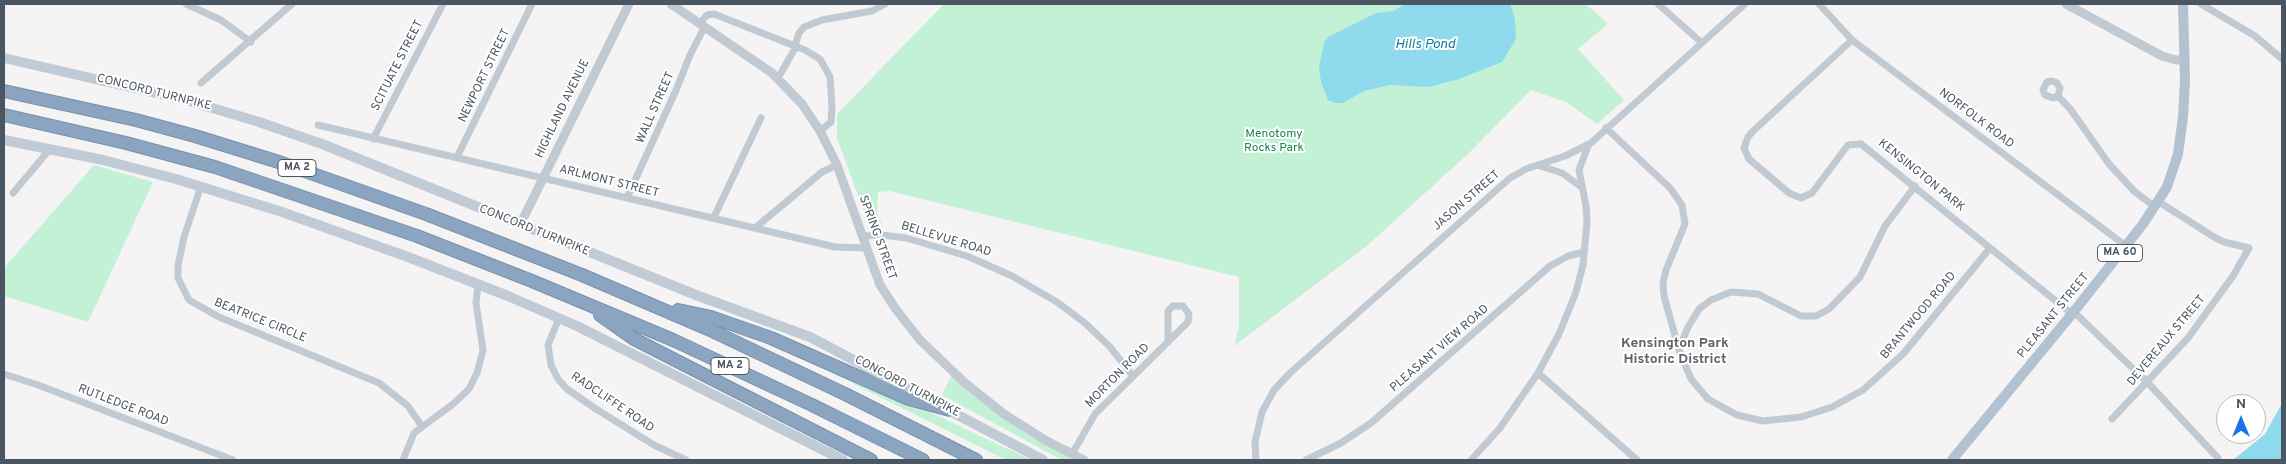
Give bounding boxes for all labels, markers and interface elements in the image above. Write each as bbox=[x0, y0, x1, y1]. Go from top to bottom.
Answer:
street label: SCITUATE STREET bbox=[369, 18, 427, 114]
street label: NEWPORT STREET bbox=[456, 27, 514, 125]
water label: Hills Pond bbox=[1395, 37, 1455, 53]
street label: HIGHLAND AVENUE bbox=[533, 57, 593, 161]
street label: WALL STREET bbox=[634, 70, 678, 146]
street label: CONCORD TURNPIKE bbox=[95, 72, 213, 114]
street label: NORFOLK ROAD bbox=[1936, 86, 2016, 152]
park label: Menotomy Rocks Park bbox=[1244, 128, 1304, 156]
street label: KENSINGTON PARK bbox=[1875, 137, 1967, 215]
road number: MA 2 bbox=[278, 160, 316, 177]
street label: ARLMONT STREET bbox=[558, 163, 660, 201]
street label: JASON STREET bbox=[1430, 168, 1504, 234]
street label: SPRING STREET bbox=[855, 194, 899, 282]
street label: CONCORD TURNPIKE bbox=[477, 202, 591, 260]
street label: BELLEVUE ROAD bbox=[899, 219, 993, 261]
road number: MA 60 bbox=[2098, 244, 2142, 262]
street label: BRANTWOOD ROAD bbox=[1878, 269, 1960, 363]
street label: PLEASANT STREET bbox=[2015, 270, 2093, 362]
street label: DEVEREAUX STREET bbox=[2125, 293, 2209, 389]
street label: BEATRICE CIRCLE bbox=[212, 296, 308, 346]
street label: PLEASANT VIEW ROAD bbox=[1388, 302, 1492, 396]
district label: Kensington Park Historic District bbox=[1621, 336, 1729, 368]
street label: MORTON ROAD bbox=[1083, 341, 1153, 411]
street label: CONCORD TURNPIKE bbox=[852, 353, 962, 421]
road number: MA 2 bbox=[711, 358, 749, 374]
street label: RADCLIFFE ROAD bbox=[568, 370, 656, 436]
street label: RUTLEDGE ROAD bbox=[76, 382, 170, 430]
north arrow bbox=[2216, 394, 2266, 444]
text: N bbox=[2236, 396, 2246, 413]

